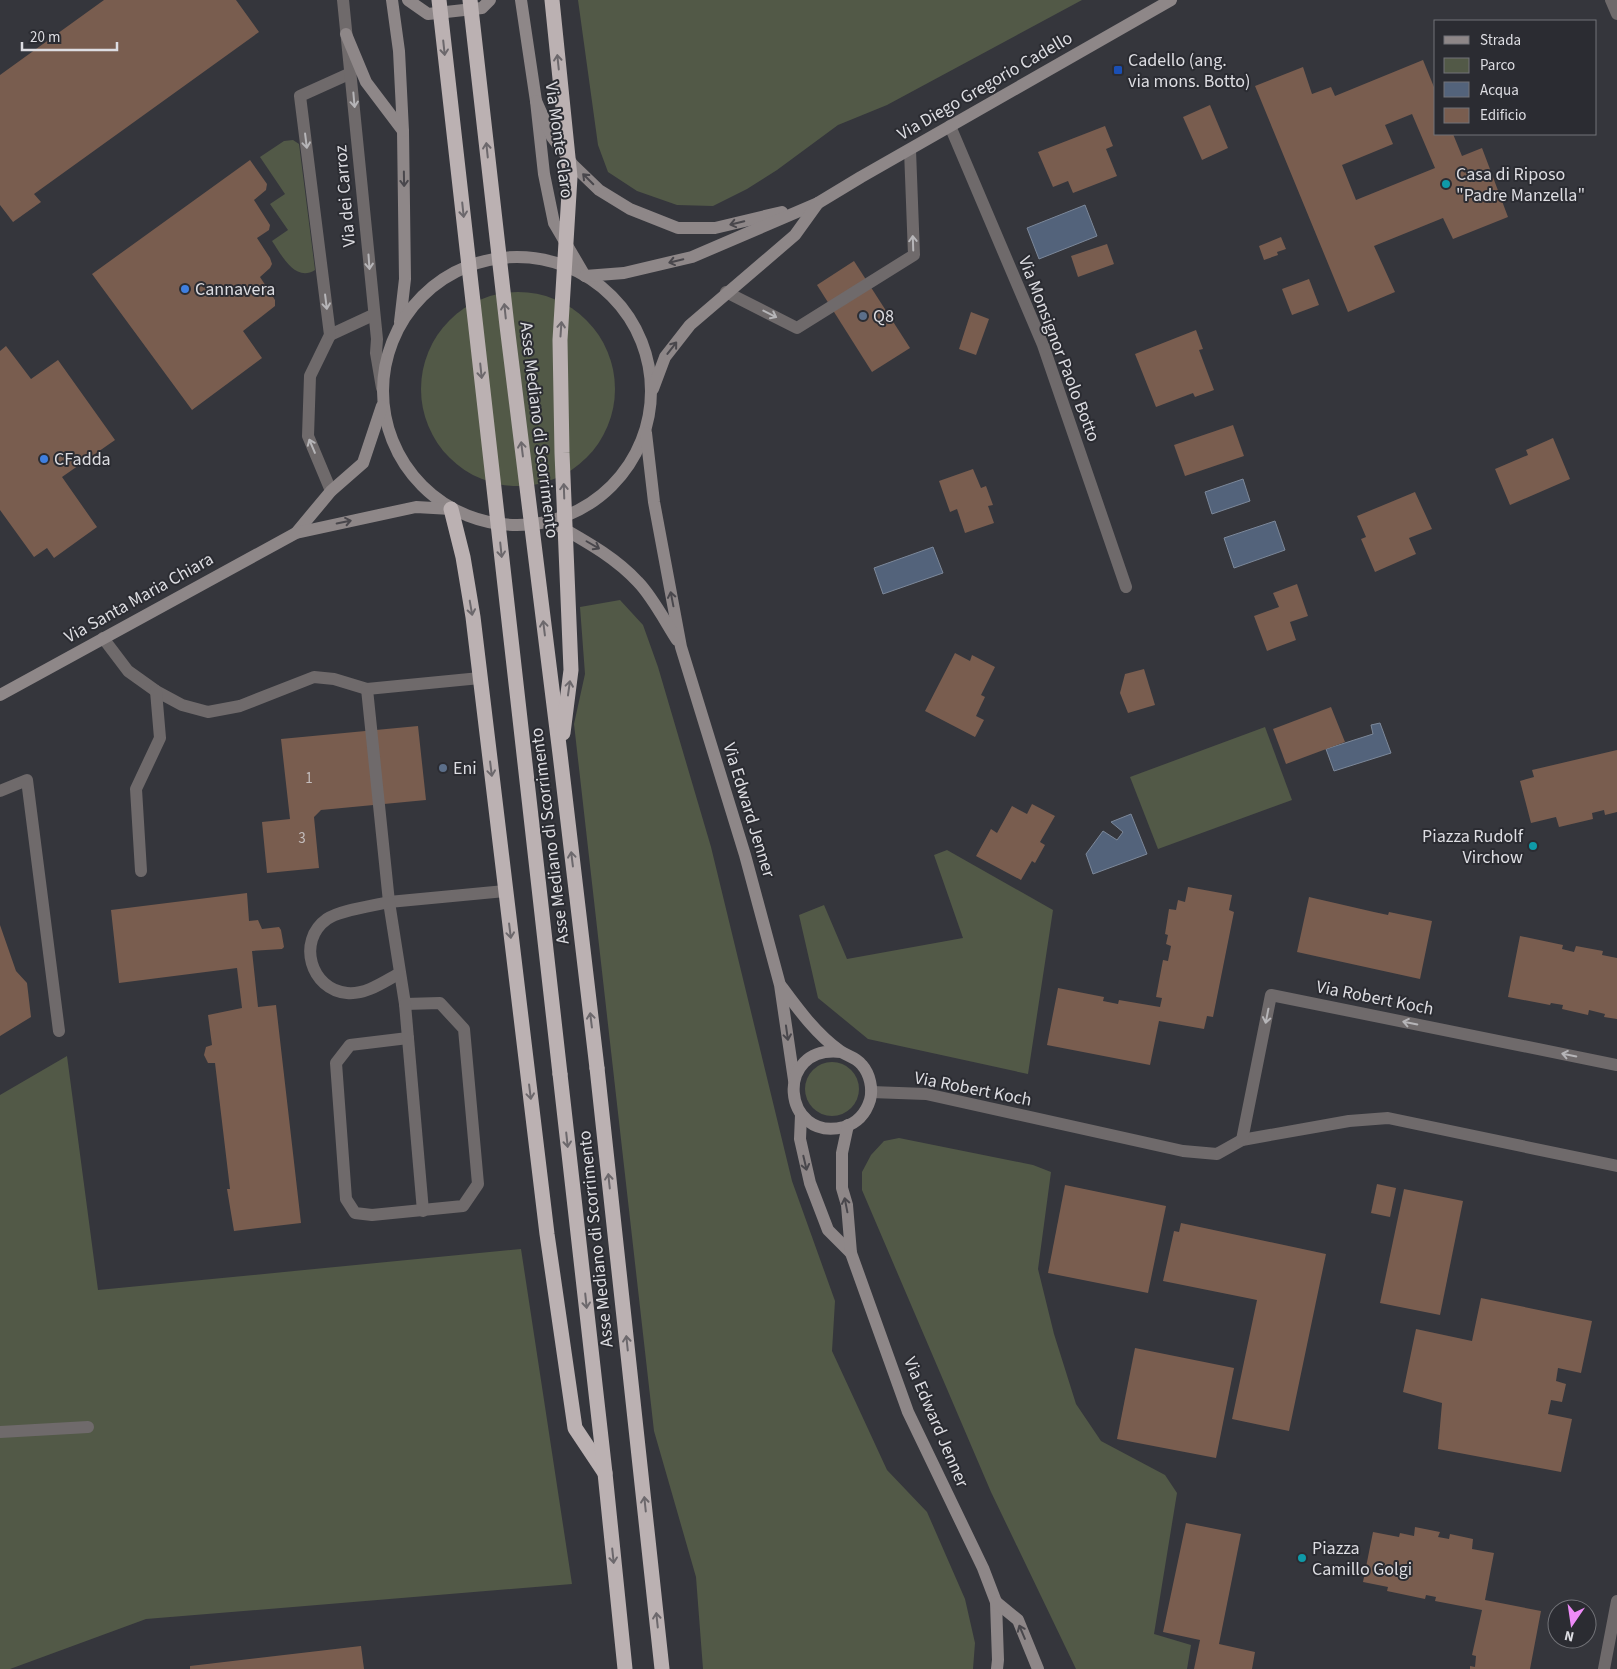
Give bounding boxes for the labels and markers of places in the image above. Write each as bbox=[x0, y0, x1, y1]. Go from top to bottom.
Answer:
place label: Cadello (ang. via mons. Botto) bbox=[1128, 48, 1250, 94]
marker: Cadello (ang. via mons. Botto) bbox=[1112, 64, 1124, 76]
place label: Casa di Riposo "Padre Manzella" bbox=[1456, 162, 1585, 208]
marker: Casa di Riposo "Padre Manzella" bbox=[1440, 178, 1452, 190]
place label: Cannavera bbox=[195, 277, 275, 302]
marker: Cannavera bbox=[179, 283, 191, 295]
place label: Q8 bbox=[873, 304, 894, 329]
marker: Q8 bbox=[857, 310, 869, 322]
place label: CFadda bbox=[54, 447, 111, 472]
marker: CFadda bbox=[38, 453, 50, 465]
place label: Eni bbox=[453, 756, 477, 781]
marker: Eni bbox=[437, 762, 449, 774]
place label: Piazza Rudolf Virchow bbox=[1422, 824, 1524, 870]
marker: Piazza Rudolf Virchow bbox=[1527, 840, 1539, 852]
place label: Piazza Camillo Golgi bbox=[1312, 1536, 1412, 1582]
marker: Piazza Camillo Golgi bbox=[1296, 1552, 1308, 1564]

